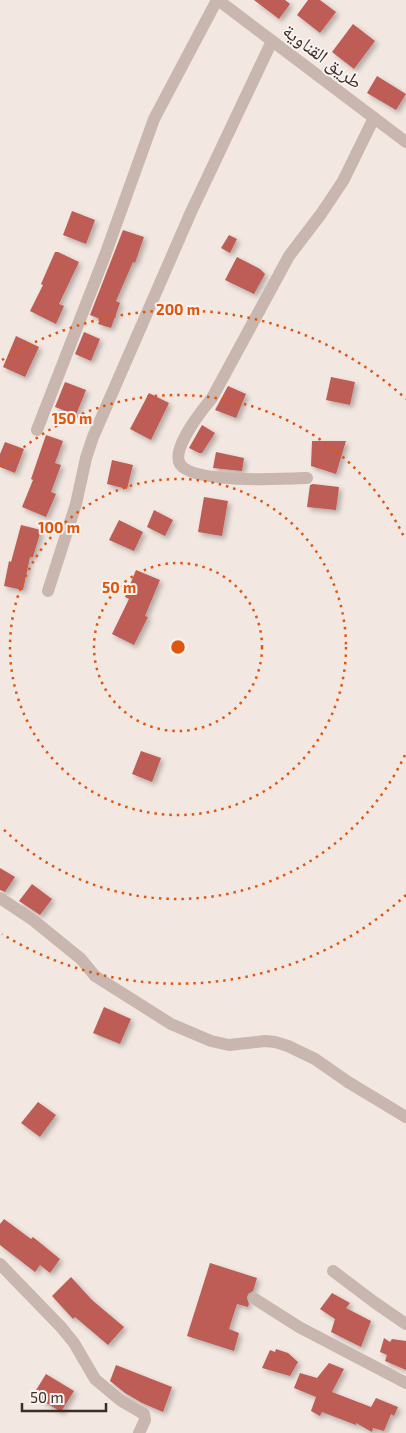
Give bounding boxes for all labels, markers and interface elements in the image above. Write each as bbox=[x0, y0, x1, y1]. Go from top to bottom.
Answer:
street label: طريق القناوية bbox=[278, 18, 368, 94]
text: 200 m bbox=[156, 300, 200, 318]
text: 150 m bbox=[52, 409, 92, 427]
text: 100 m bbox=[38, 518, 80, 536]
text: 50 m bbox=[102, 578, 136, 596]
centre of rings bbox=[169, 638, 187, 656]
scale bar bbox=[22, 1380, 106, 1412]
text: 50 m bbox=[30, 1388, 64, 1406]

